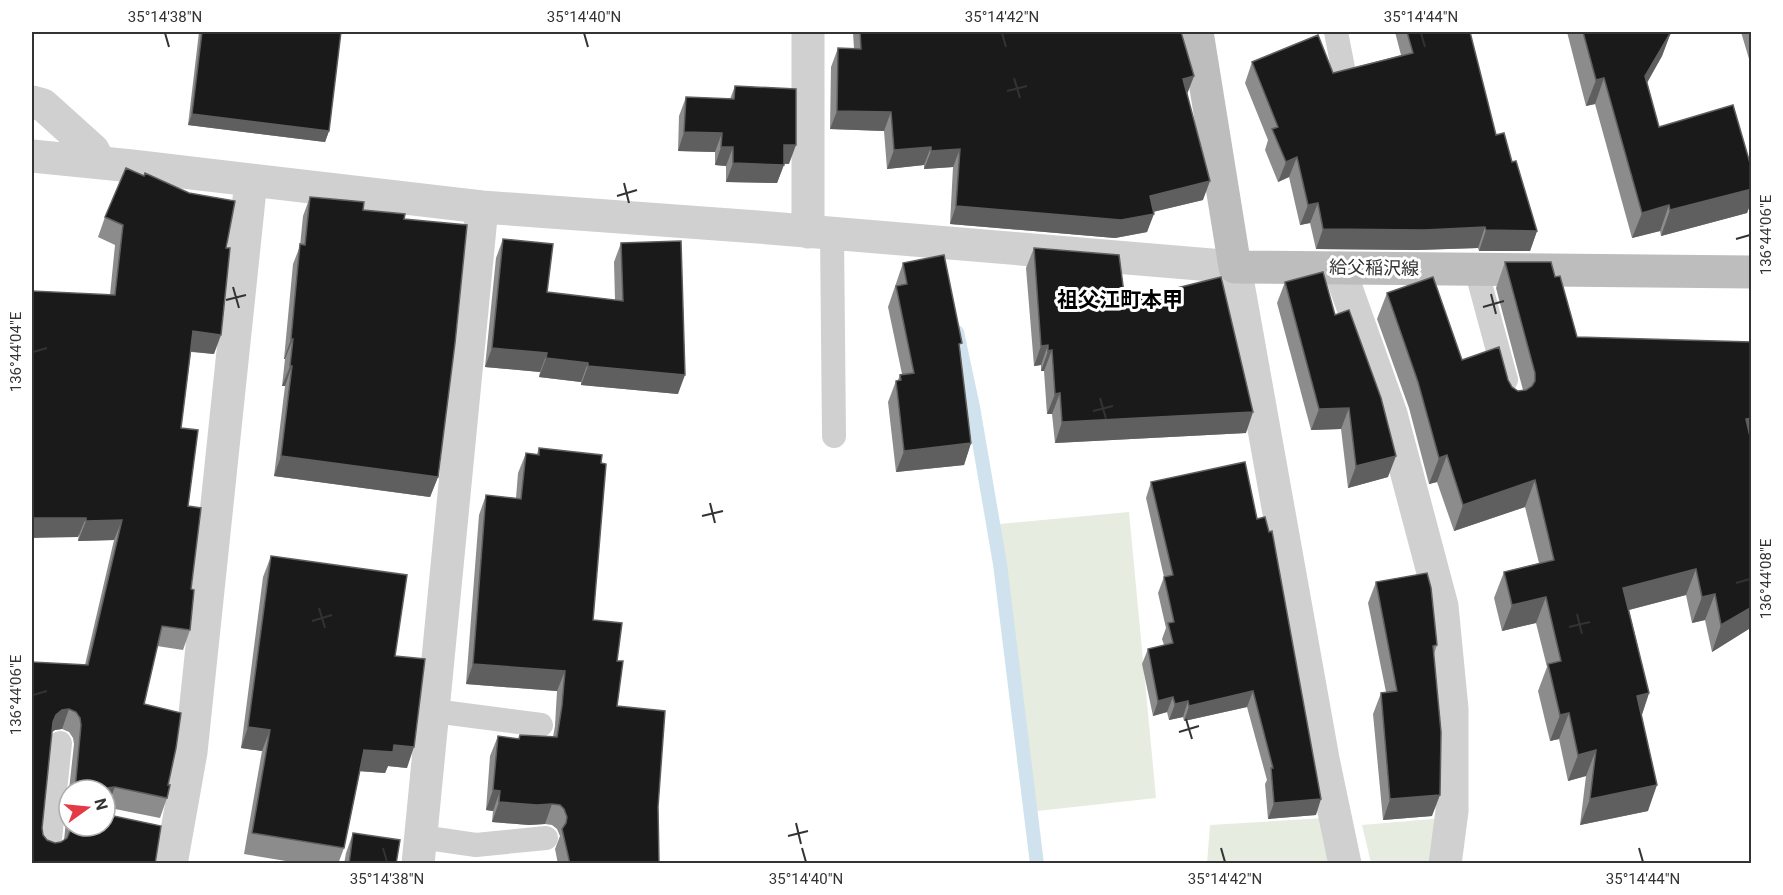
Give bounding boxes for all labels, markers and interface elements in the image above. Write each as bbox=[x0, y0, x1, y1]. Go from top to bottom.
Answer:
text: 35°14'38"N bbox=[128, 8, 202, 26]
text: 35°14'40"N bbox=[547, 8, 621, 26]
text: 35°14'42"N bbox=[965, 8, 1039, 26]
text: 35°14'44"N bbox=[1384, 8, 1458, 26]
text: 136°44'06"E bbox=[1757, 194, 1775, 275]
street label: 給父稲沢線 bbox=[1329, 256, 1419, 279]
district label: 祖父江町本甲 bbox=[1057, 288, 1183, 312]
text: 136°44'04"E bbox=[7, 311, 25, 392]
text: 136°44'08"E bbox=[1757, 538, 1775, 619]
text: 136°44'06"E bbox=[7, 654, 25, 735]
north arrow bbox=[57, 778, 117, 838]
text: N bbox=[90, 796, 112, 812]
text: 35°14'38"N bbox=[350, 870, 424, 888]
text: 35°14'40"N bbox=[769, 870, 843, 888]
text: 35°14'42"N bbox=[1188, 870, 1262, 888]
text: 35°14'44"N bbox=[1606, 870, 1680, 888]

